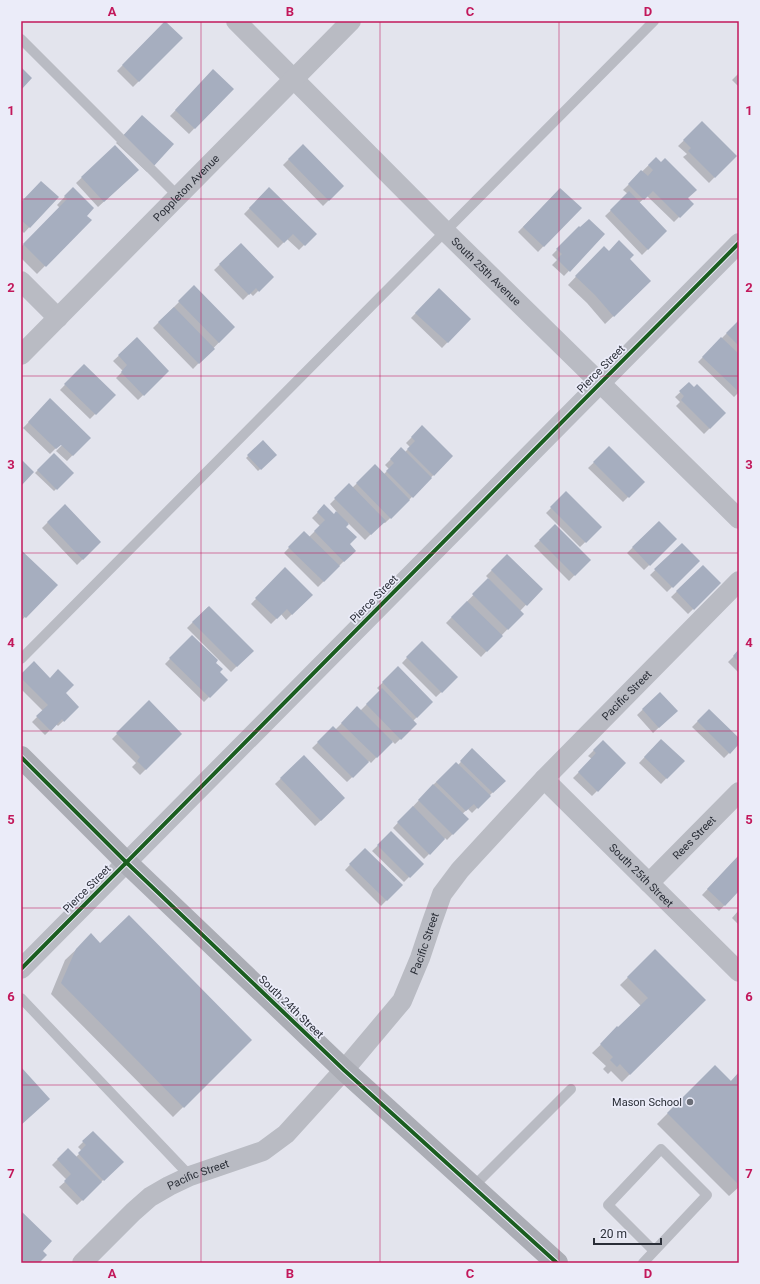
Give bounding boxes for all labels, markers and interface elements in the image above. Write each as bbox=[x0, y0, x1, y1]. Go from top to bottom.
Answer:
text: A bbox=[108, 4, 117, 19]
text: B bbox=[286, 4, 294, 19]
text: C bbox=[466, 4, 475, 19]
text: D bbox=[644, 4, 652, 19]
text: 1 bbox=[7, 103, 15, 118]
text: 1 bbox=[745, 103, 753, 118]
street label: Poppleton Avenue bbox=[150, 152, 222, 224]
street label: South 25th Avenue bbox=[449, 235, 524, 308]
text: 2 bbox=[7, 280, 15, 295]
text: 2 bbox=[745, 280, 753, 295]
street label: Pierce Street bbox=[574, 342, 628, 396]
text: 3 bbox=[7, 457, 15, 472]
text: 3 bbox=[745, 457, 753, 472]
street label: Pierce Street bbox=[347, 572, 401, 626]
text: 4 bbox=[7, 635, 15, 650]
text: 4 bbox=[745, 635, 753, 650]
street label: Pacific Street bbox=[599, 667, 654, 723]
text: 5 bbox=[7, 812, 15, 827]
text: 5 bbox=[745, 812, 753, 827]
street label: Rees Street bbox=[670, 813, 719, 862]
street label: South 25th Street bbox=[607, 841, 676, 910]
street label: Pierce Street bbox=[60, 862, 114, 916]
street label: Pacific Street bbox=[407, 910, 442, 977]
street label: South 24th Street bbox=[256, 973, 326, 1041]
text: 6 bbox=[7, 989, 15, 1004]
text: 6 bbox=[745, 989, 753, 1004]
place label: Mason School bbox=[612, 1096, 682, 1109]
marker: Mason School bbox=[685, 1097, 695, 1107]
street label: Pacific Street bbox=[165, 1157, 231, 1192]
text: 7 bbox=[7, 1166, 15, 1181]
text: 7 bbox=[745, 1166, 753, 1181]
scale bar bbox=[594, 1220, 661, 1246]
text: 20 m bbox=[600, 1227, 627, 1241]
text: A bbox=[108, 1266, 117, 1281]
text: B bbox=[286, 1266, 294, 1281]
text: C bbox=[466, 1266, 475, 1281]
text: D bbox=[644, 1266, 652, 1281]

